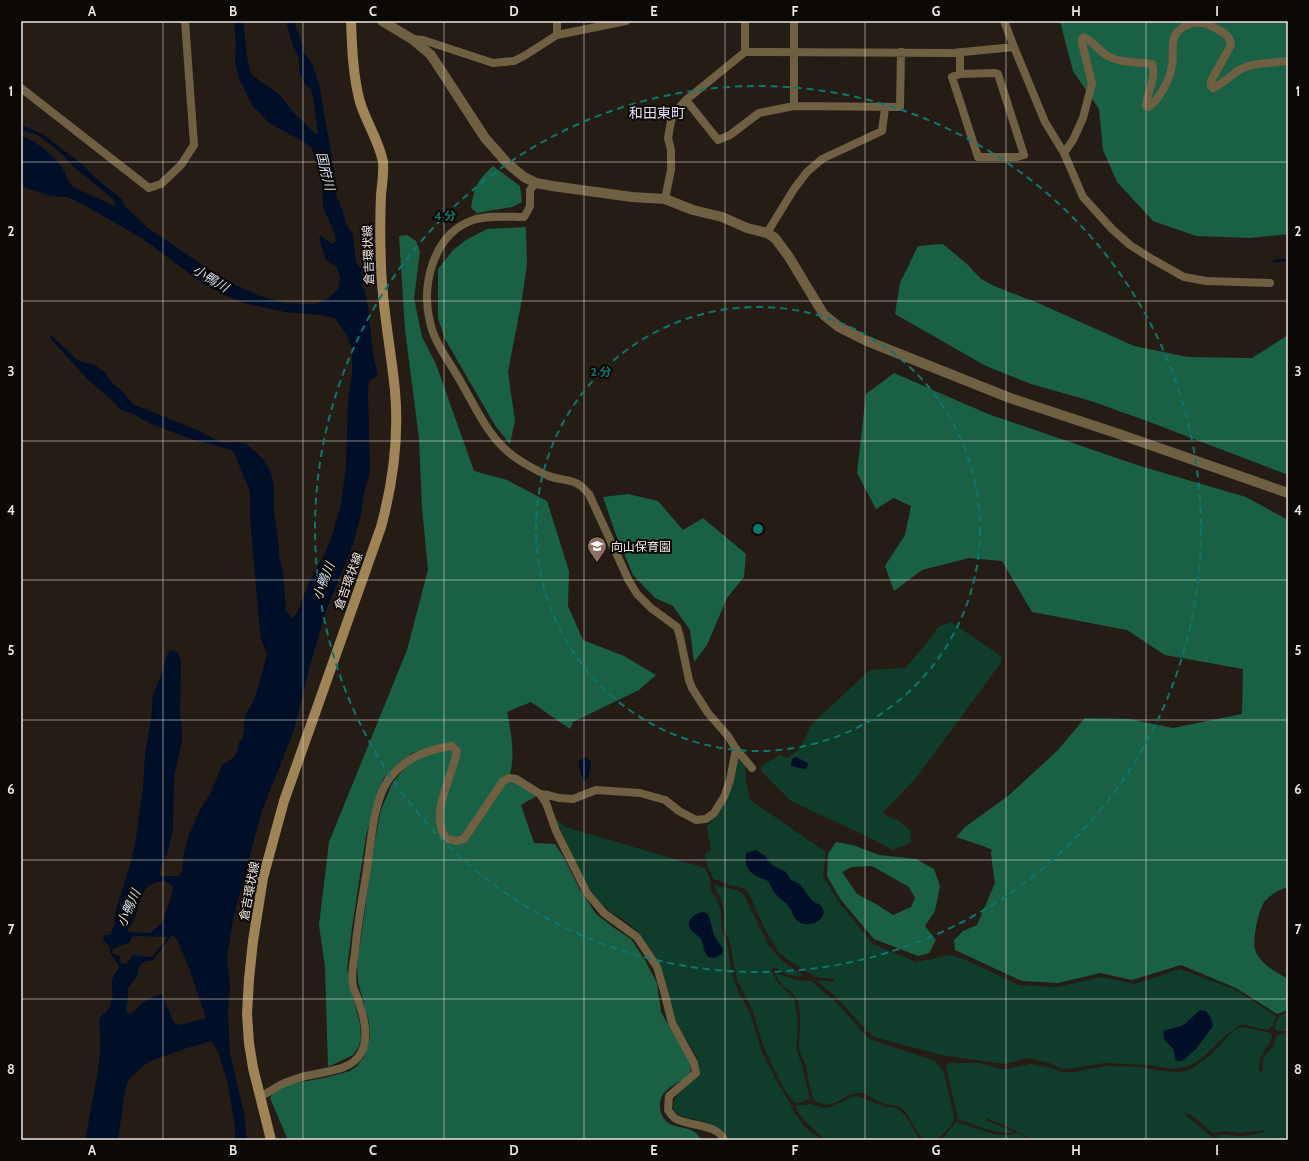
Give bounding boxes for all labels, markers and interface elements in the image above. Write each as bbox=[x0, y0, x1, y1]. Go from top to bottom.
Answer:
text: A bbox=[88, 3, 97, 19]
text: B bbox=[229, 3, 237, 19]
text: C bbox=[369, 3, 377, 19]
text: D bbox=[509, 3, 519, 19]
text: E bbox=[650, 3, 658, 19]
text: F bbox=[792, 3, 799, 19]
text: G bbox=[932, 3, 941, 19]
text: H bbox=[1071, 3, 1081, 19]
text: I bbox=[1215, 3, 1219, 19]
text: 1 bbox=[9, 83, 13, 99]
text: 1 bbox=[1296, 83, 1300, 99]
district label: 和田東町 bbox=[629, 104, 685, 122]
water label: 国府川 bbox=[314, 150, 339, 194]
text: 4 分 bbox=[434, 208, 456, 223]
text: 2 bbox=[8, 223, 15, 239]
text: 2 bbox=[1295, 223, 1302, 239]
street label: 倉吉環状線 bbox=[359, 225, 377, 285]
water label: 小鴨川 bbox=[190, 261, 234, 296]
text: 3 bbox=[7, 363, 15, 379]
text: 3 bbox=[1294, 363, 1302, 379]
text: 2 分 bbox=[590, 364, 612, 379]
text: 4 bbox=[7, 502, 15, 518]
text: 4 bbox=[1294, 502, 1302, 518]
centre of rings bbox=[751, 522, 765, 536]
school or university icon: 向山保育園 bbox=[586, 535, 608, 563]
place label: 向山保育園 bbox=[611, 539, 671, 554]
street label: 倉吉環状線 bbox=[331, 550, 365, 612]
water label: 小鴨川 bbox=[309, 558, 338, 602]
text: 5 bbox=[8, 642, 15, 658]
text: 5 bbox=[1295, 642, 1302, 658]
text: 6 bbox=[7, 781, 15, 797]
text: 6 bbox=[1294, 781, 1302, 797]
street label: 倉吉環状線 bbox=[236, 860, 262, 922]
water label: 小鴨川 bbox=[113, 885, 144, 929]
text: 7 bbox=[8, 921, 15, 937]
text: 7 bbox=[1295, 921, 1302, 937]
text: 8 bbox=[7, 1061, 15, 1077]
text: 8 bbox=[1294, 1061, 1302, 1077]
text: A bbox=[88, 1142, 97, 1158]
text: B bbox=[229, 1142, 237, 1158]
text: C bbox=[369, 1142, 377, 1158]
text: D bbox=[509, 1142, 519, 1158]
text: E bbox=[650, 1142, 658, 1158]
text: F bbox=[792, 1142, 799, 1158]
text: G bbox=[932, 1142, 941, 1158]
text: H bbox=[1071, 1142, 1081, 1158]
text: I bbox=[1215, 1142, 1219, 1158]

